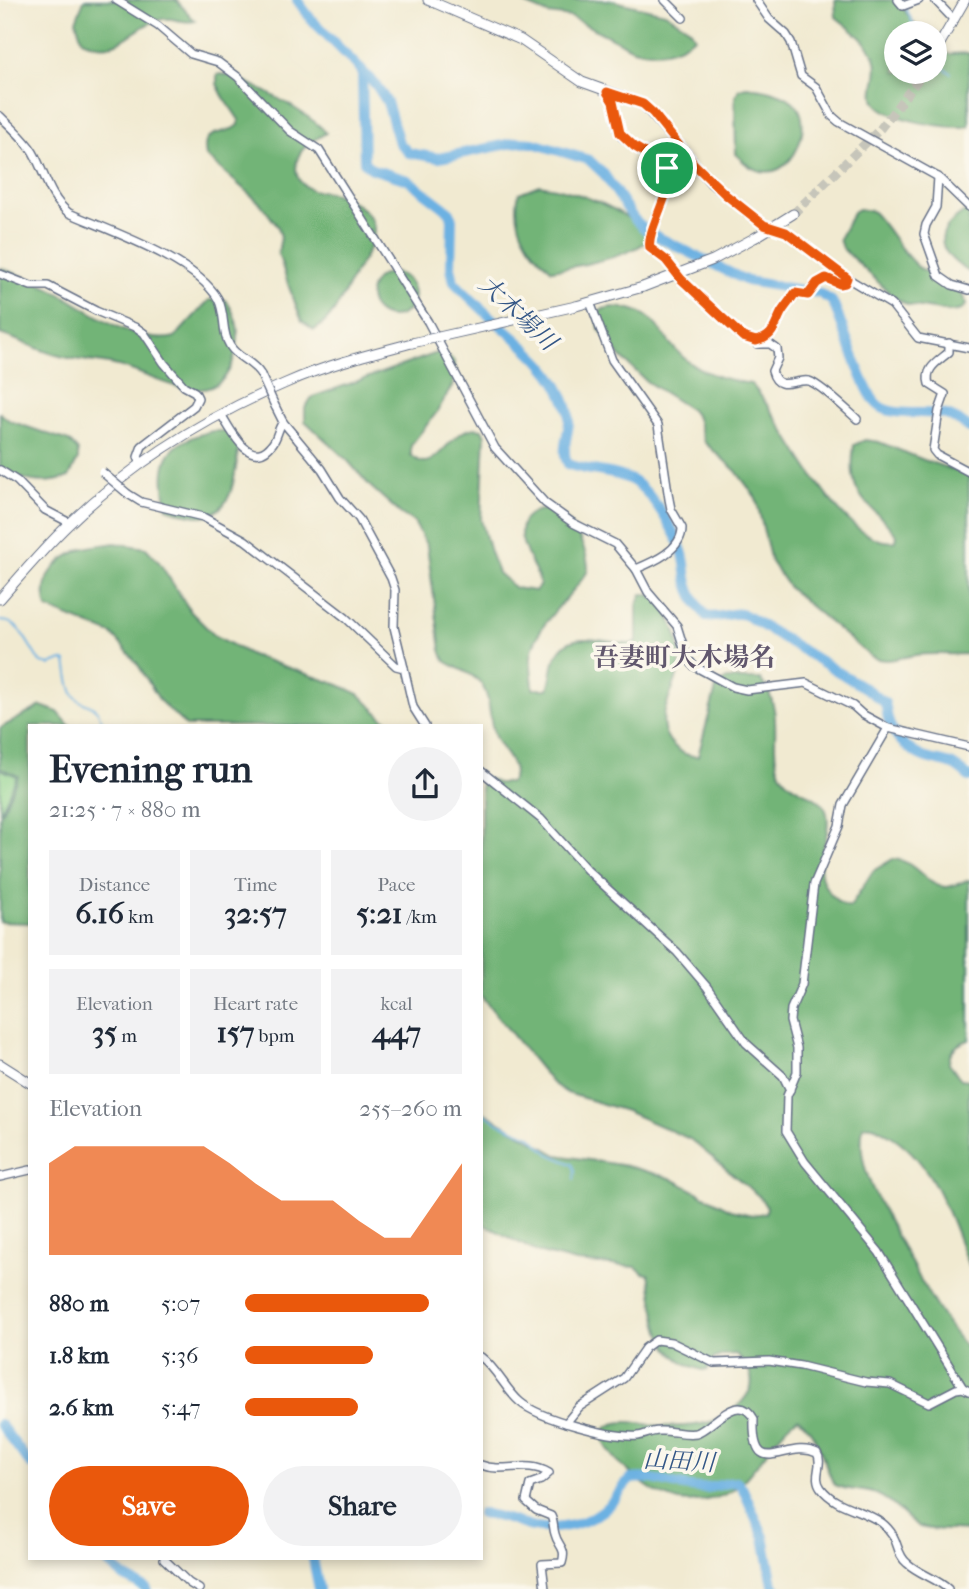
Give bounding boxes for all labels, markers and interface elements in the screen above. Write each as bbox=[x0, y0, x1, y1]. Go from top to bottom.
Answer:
map controls bbox=[884, 21, 947, 84]
button: layers bbox=[884, 21, 947, 84]
pin bbox=[637, 138, 697, 198]
icon: arrive bbox=[648, 149, 686, 187]
water label: 大木場川 bbox=[473, 270, 565, 358]
district label: 吾妻町大木場名 bbox=[593, 642, 775, 673]
text: Evening run bbox=[49, 747, 252, 792]
button: share bbox=[388, 747, 462, 821]
text: 21:25 · 7 × 880 m bbox=[49, 796, 201, 823]
text: Distance bbox=[79, 874, 150, 896]
text: Time bbox=[234, 874, 277, 896]
text: Pace bbox=[378, 874, 415, 896]
text: 6.16 bbox=[75, 896, 124, 931]
text: 32:57 bbox=[224, 896, 287, 931]
text: 5:21 bbox=[356, 896, 403, 931]
text: km bbox=[124, 906, 154, 928]
text: /km bbox=[403, 906, 437, 928]
text: Elevation bbox=[76, 993, 153, 1015]
text: Heart rate bbox=[213, 993, 298, 1015]
text: kcal bbox=[381, 993, 412, 1015]
text: 35 bbox=[92, 1015, 117, 1050]
text: 157 bbox=[216, 1015, 254, 1050]
text: 447 bbox=[372, 1015, 421, 1050]
text: m bbox=[117, 1025, 137, 1047]
text: bpm bbox=[254, 1025, 295, 1047]
text: Elevation bbox=[49, 1095, 142, 1122]
text: 255–260 m bbox=[359, 1095, 462, 1122]
text: 880 m bbox=[49, 1290, 109, 1317]
text: 5:07 bbox=[161, 1290, 200, 1317]
text: 1.8 km bbox=[49, 1342, 109, 1369]
text: 5:36 bbox=[161, 1342, 198, 1369]
text: 2.6 km bbox=[49, 1394, 114, 1421]
text: 5:47 bbox=[161, 1394, 201, 1421]
water label: 山田川 bbox=[642, 1445, 719, 1477]
button: Save bbox=[49, 1466, 249, 1546]
button: Share bbox=[263, 1466, 462, 1546]

